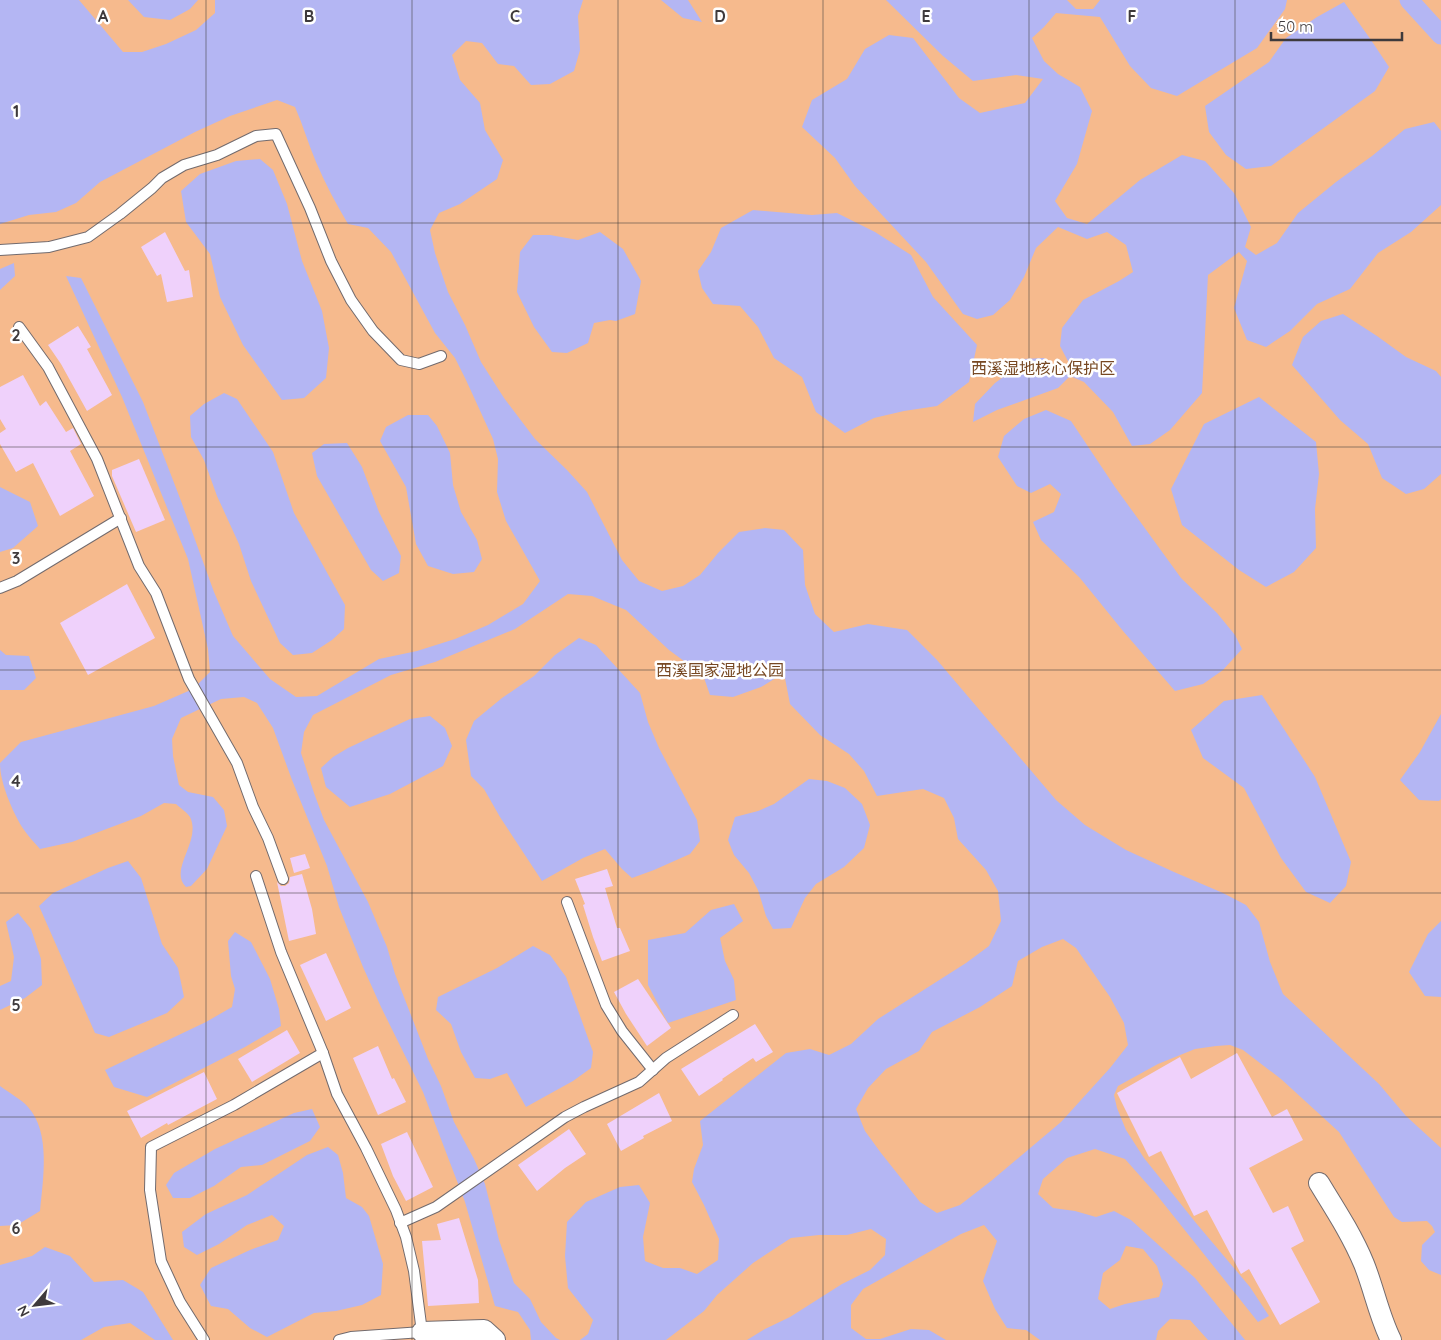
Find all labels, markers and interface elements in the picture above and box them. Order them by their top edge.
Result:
text: A [98,6,109,26]
text: B [304,6,314,26]
text: C [510,6,520,26]
text: D [714,6,726,26]
text: E [921,6,931,26]
text: F [1128,6,1137,26]
scale bar [1271,10,1402,42]
text: 50 m [1278,17,1313,36]
text: 1 [13,101,19,121]
text: 2 [11,325,21,345]
park label: 西溪湿地核心保护区 [971,358,1115,378]
text: 3 [12,548,20,568]
park label: 西溪国家湿地公园 [656,660,784,680]
text: 4 [11,771,21,791]
text: 5 [11,995,21,1015]
text: 6 [12,1218,21,1238]
north arrow [10,1280,60,1330]
text: N [13,1302,34,1320]

